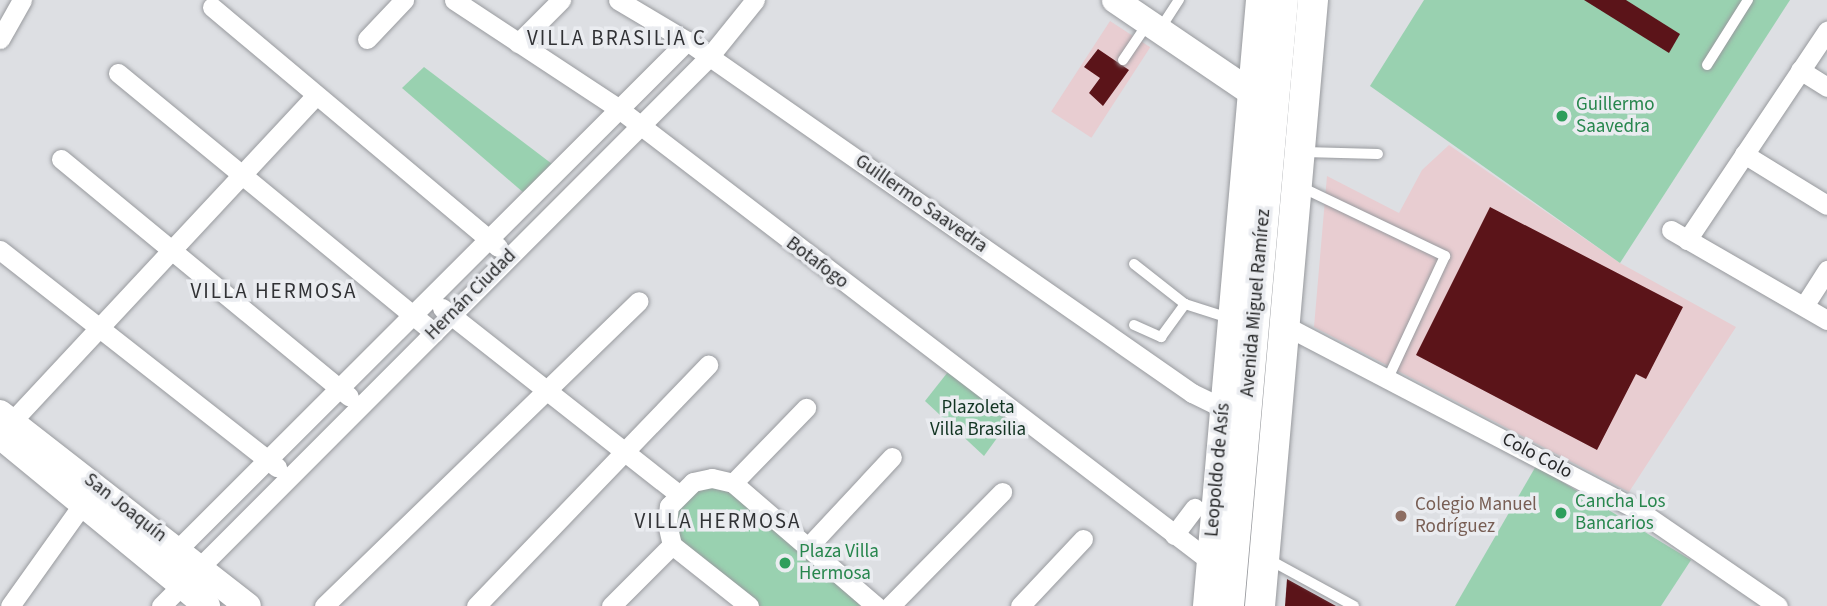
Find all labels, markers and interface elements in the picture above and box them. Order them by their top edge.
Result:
district label: VILLA BRASILIA C [529,25,705,51]
place label: Guillermo Saavedra [1576,94,1654,138]
marker: Guillermo Saavedra [1554,108,1570,124]
street label: Guillermo Saavedra [851,150,991,258]
street label: Avenida Miguel Ramírez [1236,208,1276,398]
street label: Botafogo [781,232,853,294]
street label: Hernán Ciudad [421,245,521,345]
district label: VILLA HERMOSA [192,278,356,304]
park label: Plazoleta Villa Brasilia [930,397,1026,441]
street label: Leopoldo de Asís [1201,402,1235,538]
street label: Colo Colo [1498,428,1576,484]
street label: San Joaquín [79,469,171,547]
place label: Cancha Los Bancarios [1575,491,1665,535]
place label: Colegio Manuel Rodríguez [1415,494,1537,538]
marker: Cancha Los Bancarios [1553,505,1569,521]
district label: VILLA HERMOSA [636,508,800,534]
marker: Colegio Manuel Rodríguez [1393,508,1409,524]
place label: Plaza Villa Hermosa [799,541,879,585]
marker: Plaza Villa Hermosa [777,555,793,571]

